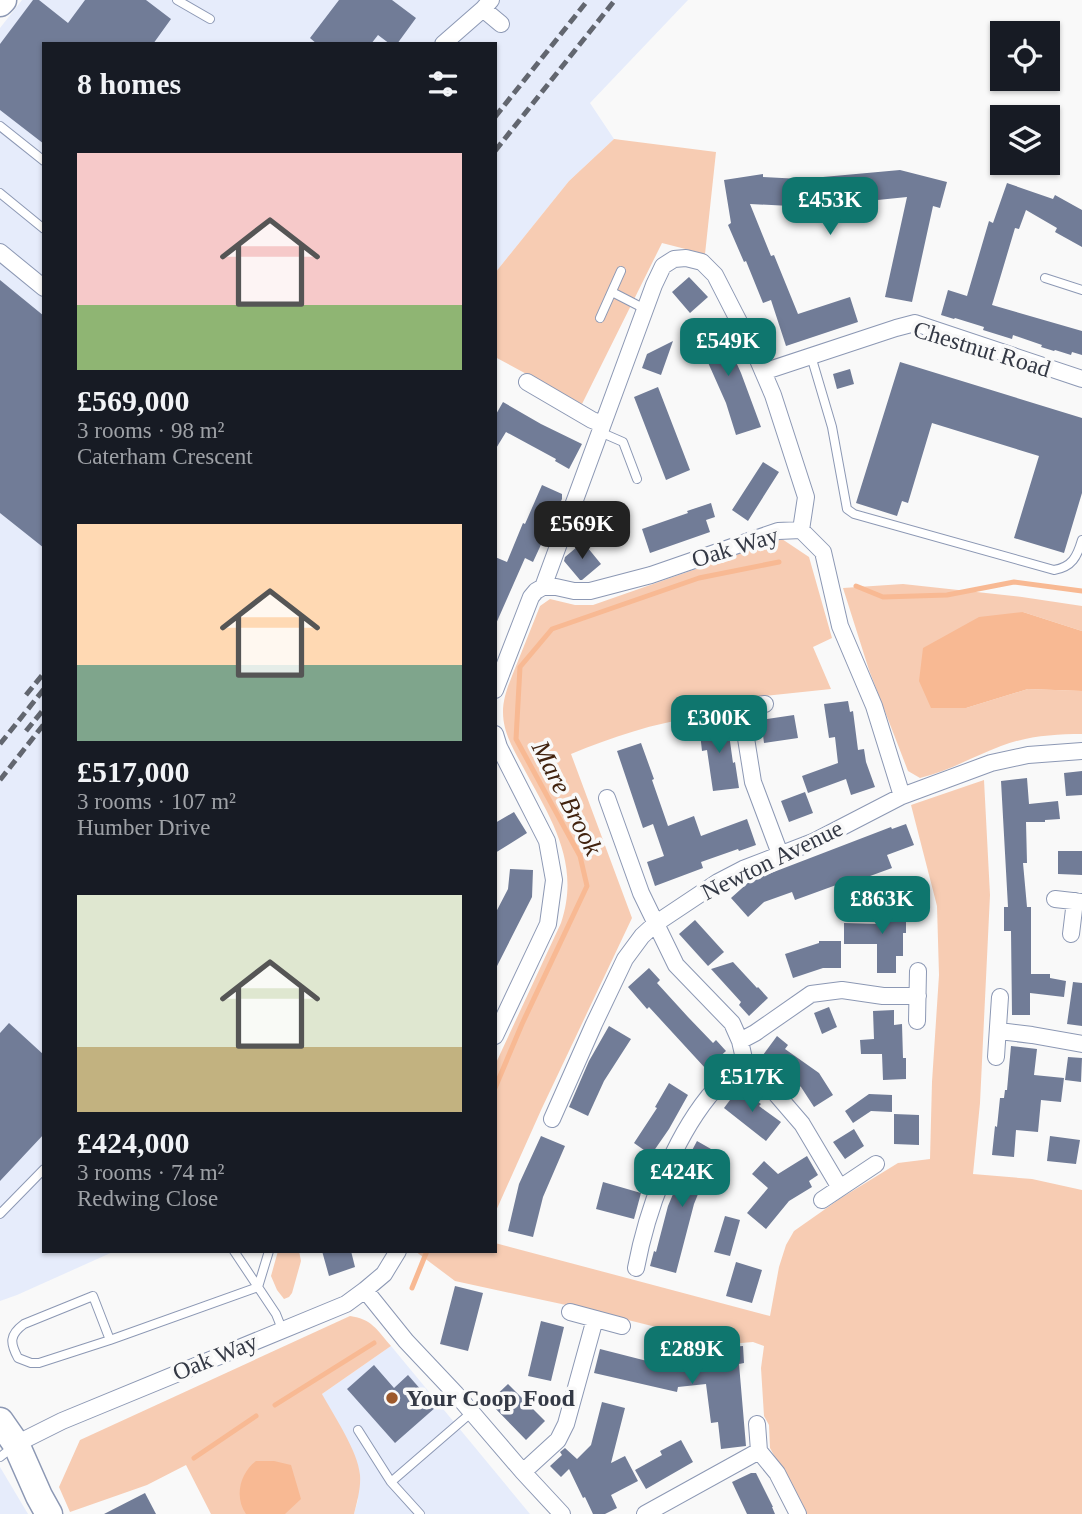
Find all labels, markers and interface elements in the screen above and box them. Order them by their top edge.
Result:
map controls [990,21,1060,175]
button: locate [990,21,1060,91]
icon: filters [424,65,462,103]
text: 8 homes [77,67,181,100]
button: layers [990,105,1060,175]
pin: £453K [781,177,879,237]
text: £453K [798,187,862,212]
icon: home [207,199,333,325]
street label: Chestnut Road [910,316,1054,382]
pin: £549K [679,318,777,378]
text: £549K [696,328,760,353]
text: £569,000 [77,384,190,417]
text: 3 rooms · 98 m² [77,418,224,443]
text: Caterham Crescent [77,444,253,469]
pin: £569K [533,502,631,561]
text: £569K [550,511,614,536]
street label: Oak Way [689,522,781,572]
icon: home [207,570,333,696]
pin: £300K [670,696,768,755]
text: £300K [687,705,751,730]
water label: Mare Brook [525,735,608,860]
text: £517,000 [77,755,190,788]
text: 3 rooms · 107 m² [77,789,236,814]
text: Humber Drive [77,815,211,840]
street label: Newton Avenue [697,815,847,905]
pin: £863K [833,876,931,936]
text: £863K [850,886,914,911]
icon: home [207,941,333,1067]
pin: £517K [703,1054,801,1114]
text: £517K [720,1064,784,1089]
text: £424,000 [77,1126,190,1159]
pin: £424K [633,1150,731,1209]
text: £424K [650,1159,714,1184]
text: 3 rooms · 74 m² [77,1160,224,1185]
text: Redwing Close [77,1186,218,1211]
pin: £289K [643,1326,741,1386]
street label: Oak Way [169,1328,261,1386]
text: £289K [660,1336,724,1361]
place label: Your Coop Food [406,1385,576,1411]
marker: Your Coop Food [384,1390,400,1406]

